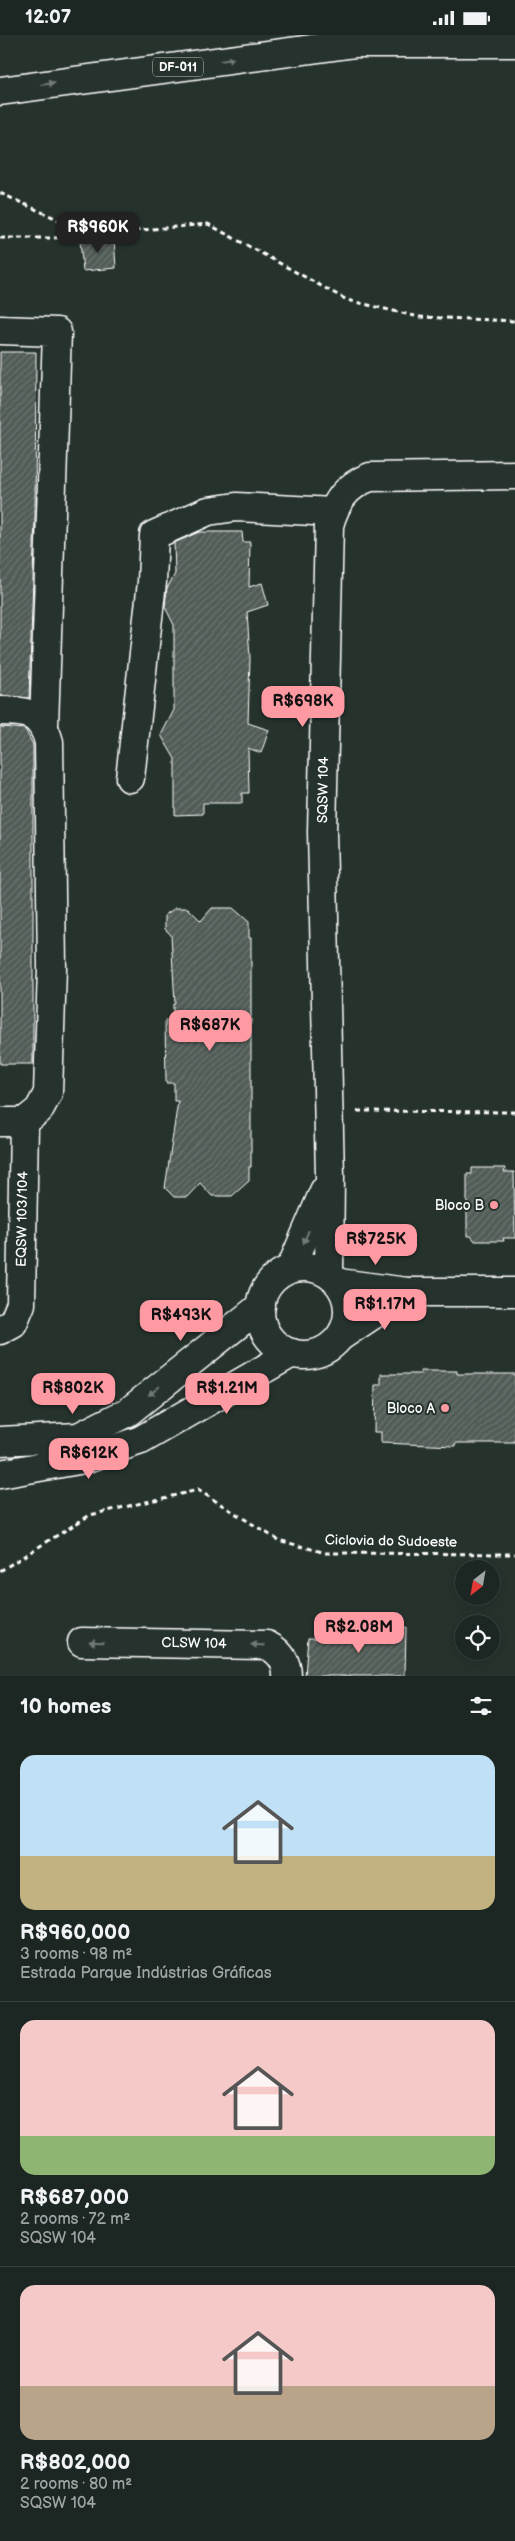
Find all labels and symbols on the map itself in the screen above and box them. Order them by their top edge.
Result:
one-way arrow [219,56,235,64]
road number: DF-011 [153,57,203,77]
one-way arrow [41,80,57,88]
pin: R$960K [57,211,139,254]
pin: R$698K [262,685,344,728]
street label: SQSW 104 [314,756,332,823]
pin: R$687K [169,1009,251,1052]
street label: EQSW 103/104 [13,1171,31,1267]
place label: Bloco B [435,1197,484,1214]
marker: Bloco B [488,1199,500,1211]
pin: R$725K [335,1223,417,1266]
one-way arrow [301,1230,309,1244]
pin: R$1.17M [339,1289,431,1331]
pin: R$493K [140,1299,222,1342]
pin: R$802K [32,1373,114,1415]
pin: R$1.21M [181,1373,273,1415]
one-way arrow [148,1385,161,1396]
place label: Bloco A [387,1400,435,1417]
marker: Bloco A [439,1402,451,1414]
pin: R$612K [48,1437,130,1480]
street label: Ciclovia do Sudoeste [325,1531,457,1551]
north arrow [455,1560,500,1605]
pin: R$2.08M [313,1611,405,1654]
street label: CLSW 104 [161,1634,227,1652]
one-way arrow [87,1638,103,1646]
one-way arrow [250,1640,266,1648]

